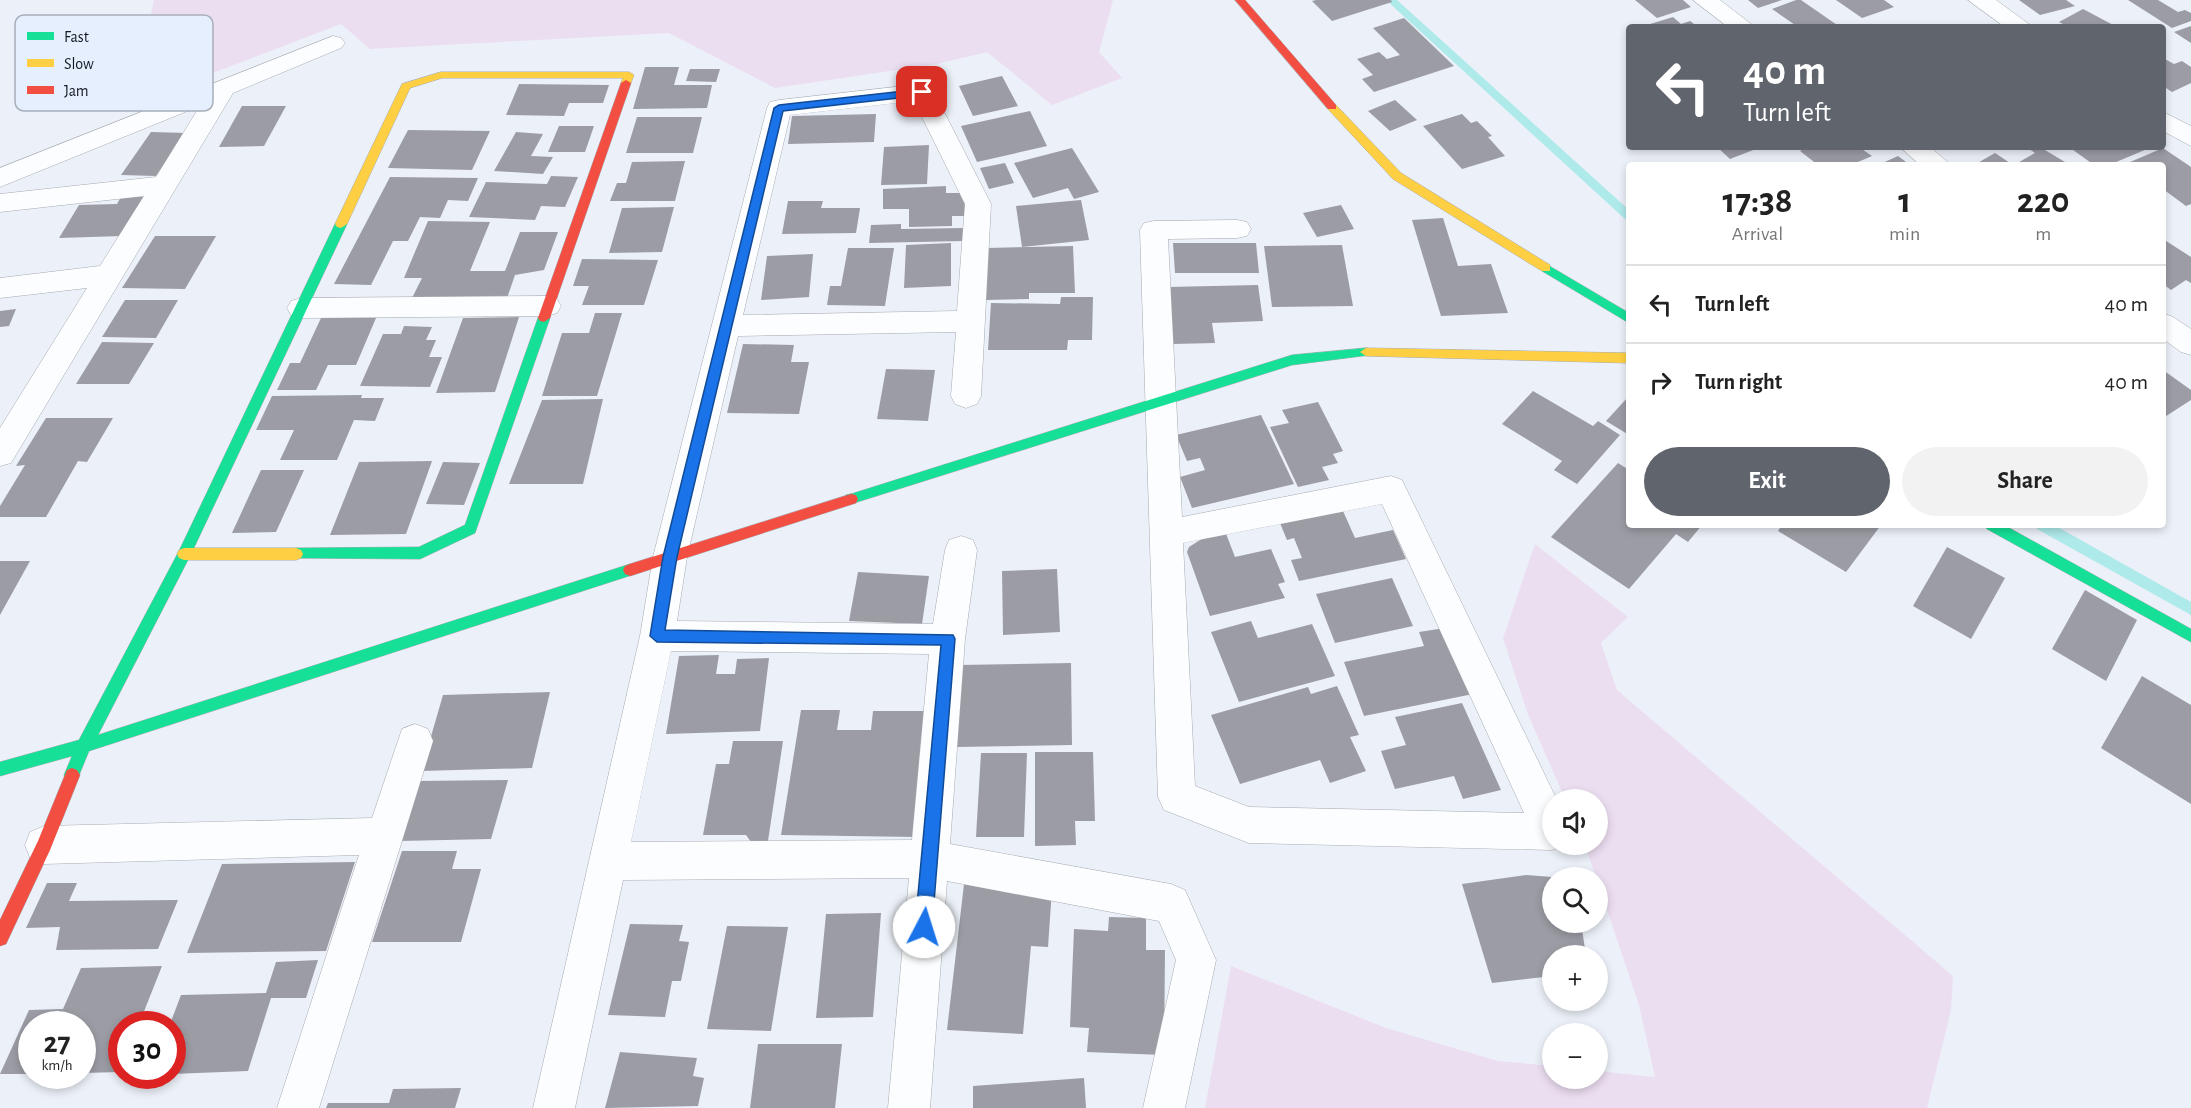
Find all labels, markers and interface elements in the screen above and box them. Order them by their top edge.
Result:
legend [15,15,213,111]
text: Fast [64,29,89,45]
icon: left [1644,48,1722,126]
text: 40 m [1743,50,1826,92]
text: Slow [64,56,94,72]
pin [896,66,947,117]
icon: arrive [905,75,938,108]
text: Jam [64,83,89,99]
text: Turn left [1743,99,1831,126]
text: 17:38 [1723,183,1793,219]
text: 1 [1898,183,1911,219]
text: 220 [2017,183,2069,219]
text: Arrival [1732,224,1783,244]
text: min [1889,224,1920,244]
text: m [2035,224,2051,244]
icon: left [1644,288,1677,321]
text: Turn left [1695,293,1769,315]
text: 40 m [2105,293,2148,315]
icon: right [1644,366,1677,399]
text: Turn right [1695,371,1782,393]
text: 40 m [2105,371,2148,393]
button: Exit [1644,447,1890,516]
button: Share [1902,447,2148,516]
map controls [1542,789,1608,1089]
button: sound [1542,789,1608,855]
button: search [1542,867,1608,933]
position arrow [892,895,956,959]
button: + [1542,945,1608,1011]
speed limit sign: 30 [108,1011,186,1089]
button: − [1542,1023,1608,1089]
text: 27 [43,1028,71,1058]
text: km/h [42,1058,72,1073]

